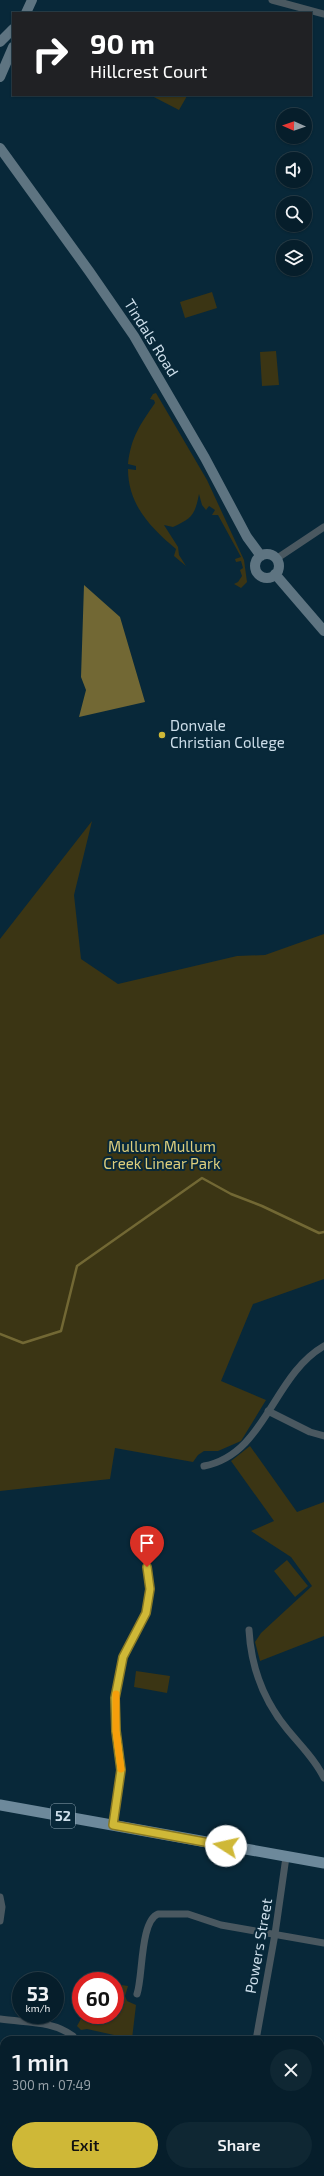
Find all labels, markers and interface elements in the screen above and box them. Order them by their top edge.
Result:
text: 90 m [90,26,155,60]
icon: right [24,28,76,80]
text: Hillcrest Court [90,60,207,82]
north arrow [276,108,312,144]
map controls [276,108,312,276]
button: sound [276,152,312,188]
button: search [276,196,312,232]
button: layers [276,240,312,276]
street label: Tindals Road [121,295,183,380]
place label: Donvale Christian College [170,716,285,751]
marker: Donvale Christian College [157,730,167,740]
park label: Mullum Mullum Creek Linear Park [103,1137,221,1172]
pin [130,1526,164,1567]
icon: arrive [136,1532,158,1554]
road number: 52 [51,1804,75,1828]
position arrow [205,1825,247,1867]
street label: Powers Street [241,1897,275,1995]
speed limit sign: 60 [72,1972,124,2024]
text: 53 [27,1981,49,2005]
text: km/h [26,2002,50,2014]
text: 1 min [12,2047,69,2076]
button: close [270,2049,312,2091]
text: 300 m · 07:49 [12,2077,91,2093]
button: Exit [12,2122,158,2168]
button: Share [166,2122,312,2168]

